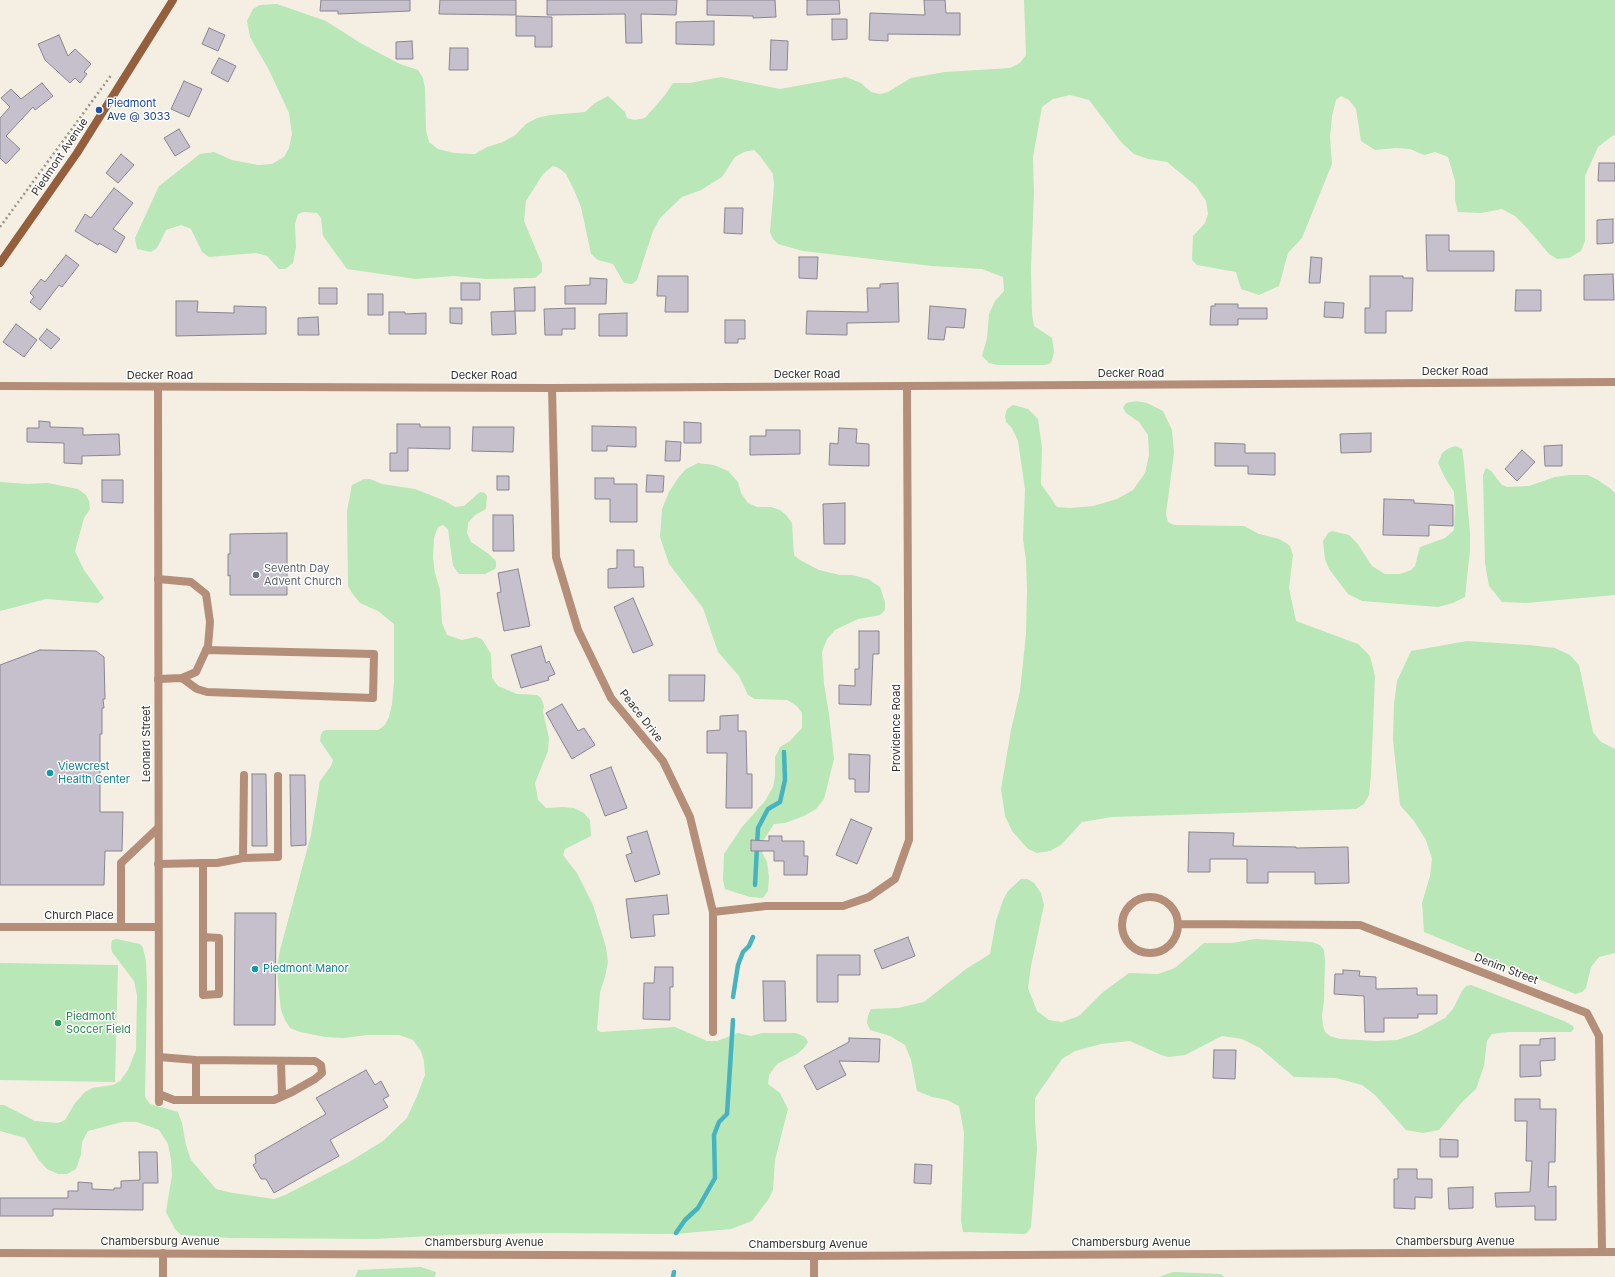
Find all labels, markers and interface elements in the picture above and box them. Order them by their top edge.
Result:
place label: Piedmont Ave @ 3033 [107,97,170,123]
marker: Piedmont Ave @ 3033 [94,105,104,115]
street label: Piedmont Avenue [29,116,91,198]
street label: Decker Road [1422,365,1488,379]
street label: Decker Road [1098,367,1164,381]
street label: Decker Road [774,368,840,382]
street label: Decker Road [127,369,193,383]
street label: Decker Road [451,369,517,383]
place label: Seventh Day Advent Church [264,562,342,588]
marker: Seventh Day Advent Church [251,570,261,580]
street label: Providence Road [890,684,904,772]
street label: Peace Drive [616,687,666,745]
street label: Leonard Street [140,706,154,782]
place label: Viewcrest Health Center [58,760,130,786]
marker: Viewcrest Health Center [45,768,55,778]
street label: Church Place [44,909,114,923]
street label: Denim Street [1472,951,1540,987]
place label: Piedmont Manor [263,962,349,976]
marker: Piedmont Manor [250,964,260,974]
place label: Piedmont Soccer Field [66,1010,131,1036]
marker: Piedmont Soccer Field [53,1018,63,1028]
street label: Chambersburg Avenue [100,1235,220,1249]
street label: Chambersburg Avenue [1395,1235,1515,1249]
street label: Chambersburg Avenue [424,1236,544,1250]
street label: Chambersburg Avenue [1071,1236,1191,1250]
street label: Chambersburg Avenue [748,1238,868,1252]

